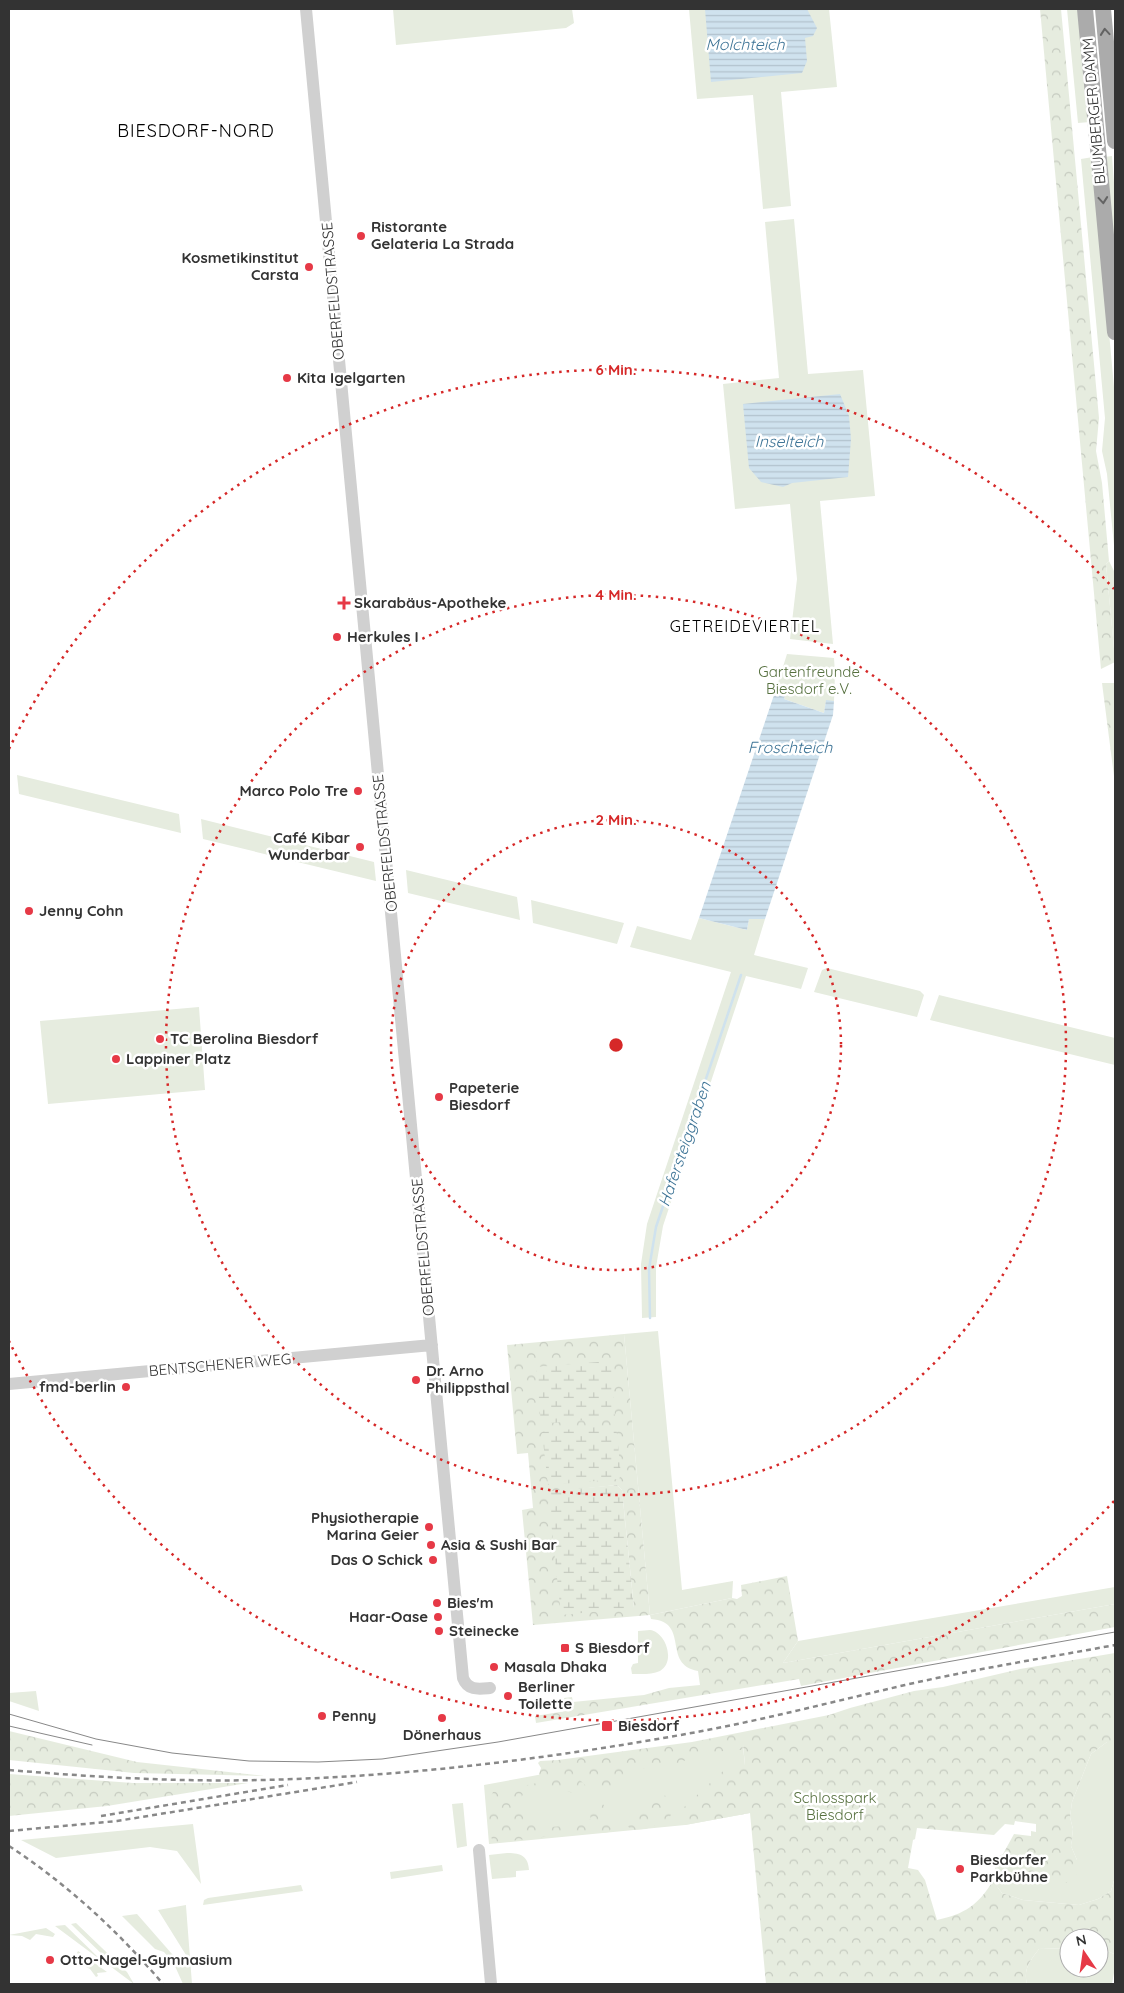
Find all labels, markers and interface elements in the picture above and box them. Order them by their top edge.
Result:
one-way arrow [1100,28,1111,36]
water label: Molchteich [706,34,785,54]
street label: BLUMBERGER DAMM [1078,37,1109,185]
district label: BIESDORF-NORD [117,119,275,142]
one-way arrow [1097,197,1108,205]
place label: Ristorante Gelateria La Strada [371,217,514,253]
street label: OBERFELDSTRASSE [317,221,348,361]
marker: Ristorante Gelateria La Strada [355,230,367,242]
place label: Kosmetikinstitut Carsta [182,248,299,284]
marker: Kosmetikinstitut Carsta [303,261,315,273]
text: 6 Min. [596,360,637,379]
place label: Kita Igelgarten [297,368,406,387]
marker: Kita Igelgarten [281,372,293,384]
water label: Inselteich [755,431,824,451]
text: 4 Min. [595,585,637,604]
place label: Skarabäus-Apotheke [354,593,507,612]
marker: Skarabäus-Apotheke [338,597,350,609]
district label: GETREIDEVIERTEL [670,616,820,636]
place label: Herkules I [347,627,419,646]
marker: Herkules I [331,631,343,643]
park label: Gartenfreunde Biesdorf e.V. [758,662,860,698]
water label: Froschteich [748,737,833,757]
street label: OBERFELDSTRASSE [368,773,401,913]
place label: Marco Polo Tre [240,781,348,800]
marker: Marco Polo Tre [352,785,364,797]
text: 2 Min. [595,810,637,829]
place label: Café Kibar Wunderbar [268,828,350,864]
marker: Café Kibar Wunderbar [354,841,366,853]
place label: Jenny Cohn [39,901,123,920]
marker: Jenny Cohn [23,905,35,917]
place label: TC Berolina Biesdorf [170,1029,319,1048]
marker: TC Berolina Biesdorf [154,1033,166,1045]
centre of rings [607,1036,625,1054]
place label: Lappiner Platz [126,1049,231,1068]
marker: Lappiner Platz [110,1053,122,1065]
place label: Papeterie Biesdorf [449,1078,520,1114]
water label: Hafersteiggraben [653,1078,715,1209]
marker: Papeterie Biesdorf [433,1091,445,1103]
street label: OBERFELDSTRASSE [407,1177,438,1317]
street label: BENTSCHENER WEG [148,1349,292,1380]
place label: Dr. Arno Philippsthal [426,1361,509,1397]
marker: Dr. Arno Philippsthal [410,1374,422,1386]
place label: fmd-berlin [39,1377,116,1396]
marker: fmd-berlin [120,1381,132,1393]
place label: Physiotherapie Marina Geier [311,1508,419,1544]
marker: Physiotherapie Marina Geier [423,1521,435,1533]
place label: Asia & Sushi Bar [441,1535,558,1554]
marker: Asia & Sushi Bar [425,1539,437,1551]
place label: Das O Schick [330,1550,423,1569]
marker: Das O Schick [427,1554,439,1566]
place label: Bies'm [447,1593,493,1612]
marker: Bies'm [431,1597,443,1609]
place label: Haar-Oase [349,1607,428,1626]
marker: Haar-Oase [432,1611,444,1623]
place label: Steinecke [449,1621,519,1640]
marker: Steinecke [433,1625,445,1637]
place label: S Biesdorf [575,1638,650,1657]
marker: S Biesdorf [559,1642,571,1654]
place label: Masala Dhaka [504,1657,607,1676]
marker: Masala Dhaka [488,1661,500,1673]
place label: Berliner Toilette [518,1677,576,1713]
marker: Berliner Toilette [502,1690,514,1702]
place label: Penny [332,1706,376,1725]
marker: Penny [316,1710,328,1722]
marker: Dönerhaus [436,1712,448,1724]
place label: Biesdorf [618,1716,680,1735]
marker: Biesdorf [600,1719,614,1733]
place label: Dönerhaus [403,1725,481,1744]
park label: Schlosspark Biesdorf [793,1788,877,1824]
place label: Biesdorfer Parkbühne [970,1850,1048,1886]
marker: Biesdorfer Parkbühne [954,1863,966,1875]
north arrow [1059,1928,1109,1978]
text: N [1074,1930,1088,1950]
place label: Otto-Nagel-Gymnasium [60,1950,232,1969]
marker: Otto-Nagel-Gymnasium [44,1954,56,1966]

